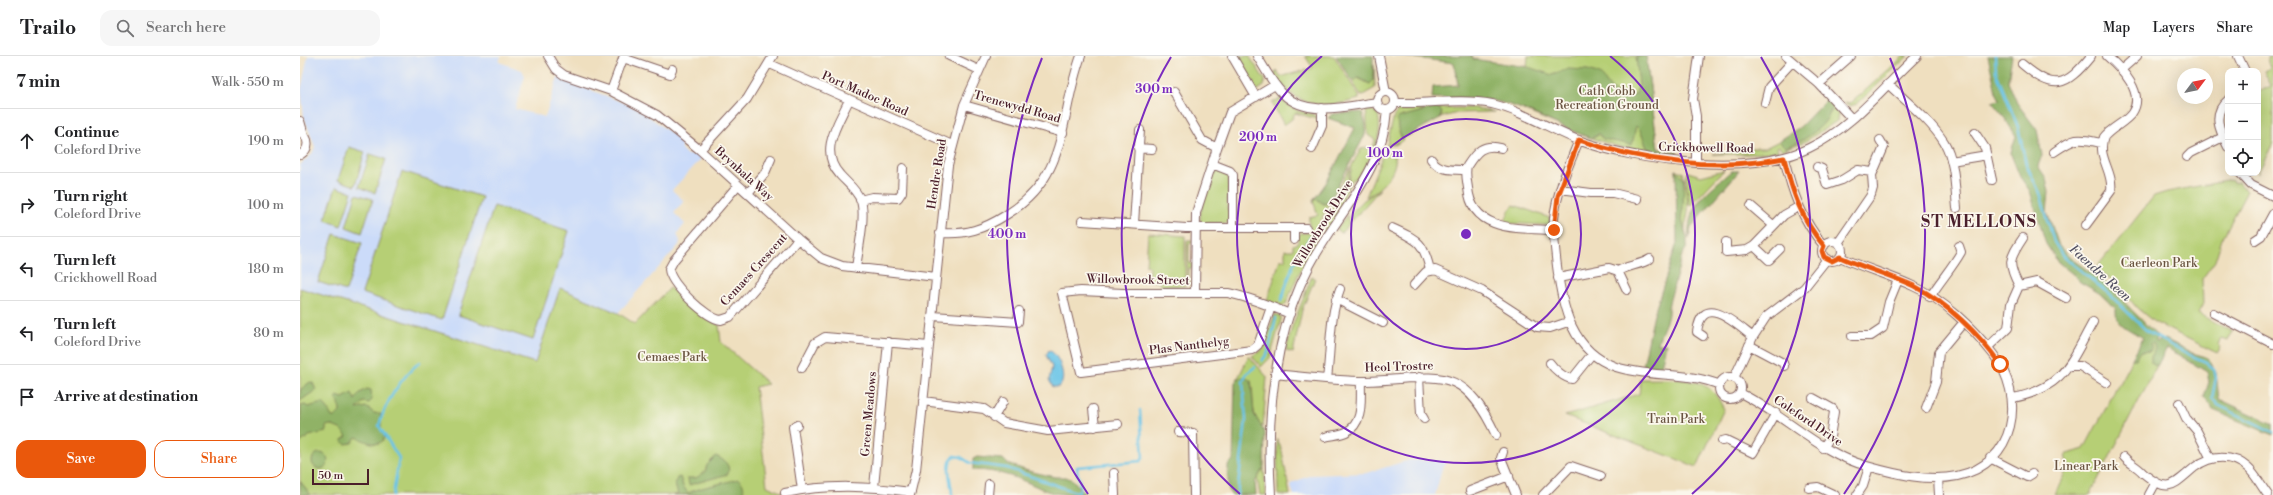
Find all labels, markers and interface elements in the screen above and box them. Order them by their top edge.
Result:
search box [100,10,380,46]
text: Trailo [20,16,76,40]
icon: search [114,17,136,39]
text: Search here [146,18,226,37]
text: Map [2103,19,2130,37]
text: Layers [2152,19,2195,37]
text: Share [2217,19,2253,37]
street label: Port Madoc Road [819,68,911,120]
north arrow [2177,68,2213,104]
map controls [2225,68,2261,176]
button: + [2225,68,2261,104]
text: 7 min [16,71,60,93]
text: Walk · 550 m [211,74,284,90]
text: 300 m [1135,82,1173,97]
park label: Cath Cobb Recreation Ground [1555,84,1659,113]
street label: Trenewydd Road [972,87,1063,127]
button: − [2225,104,2261,140]
text: Continue [54,123,119,142]
icon: ahead [16,130,38,152]
text: 200 m [1239,130,1277,145]
text: 190 m [248,133,284,149]
street label: Hendre Road [924,138,950,210]
street label: Crickhowell Road [1658,140,1754,156]
button: locate [2225,140,2261,176]
text: Coleford Drive [54,142,141,158]
street label: Brynbala Way [711,143,777,204]
text: 100 m [1367,146,1403,161]
street label: Willowbrook Drive [1289,177,1356,272]
text: Turn right [54,187,128,206]
icon: right [16,194,38,216]
text: 100 m [248,197,284,213]
text: Coleford Drive [54,206,141,222]
district label: ST MELLONS [1921,212,2037,232]
route end [1545,221,1563,239]
text: 400 m [988,227,1026,242]
centre of rings [1459,227,1473,241]
street label: Cemaes Crescent [717,230,791,310]
water label: Faendre Reen [2066,241,2135,305]
text: Turn left [54,251,116,270]
park label: Caerleon Park [2121,256,2198,271]
icon: left [16,258,38,280]
text: 180 m [248,261,284,277]
text: Crickhowell Road [54,270,157,286]
street label: Willowbrook Street [1085,272,1190,288]
text: Turn left [54,315,116,334]
icon: left [16,322,38,344]
text: 80 m [253,325,284,341]
text: Coleford Drive [54,334,141,350]
street label: Plas Nanthelyg [1148,334,1231,358]
park label: Cemaes Park [637,350,708,365]
route start [1991,355,2009,373]
street label: Heol Trostre [1364,358,1434,376]
street label: Green Meadows [858,371,880,457]
icon: arrive [16,386,38,408]
text: Arrive at destination [54,387,198,406]
street label: Coleford Drive [1770,392,1846,450]
park label: Train Park [1647,412,1706,427]
button: Save [16,440,146,478]
button: Share [154,440,284,478]
park label: Linear Park [2054,459,2119,474]
scale bar [312,467,369,486]
text: 50 m [318,469,343,483]

